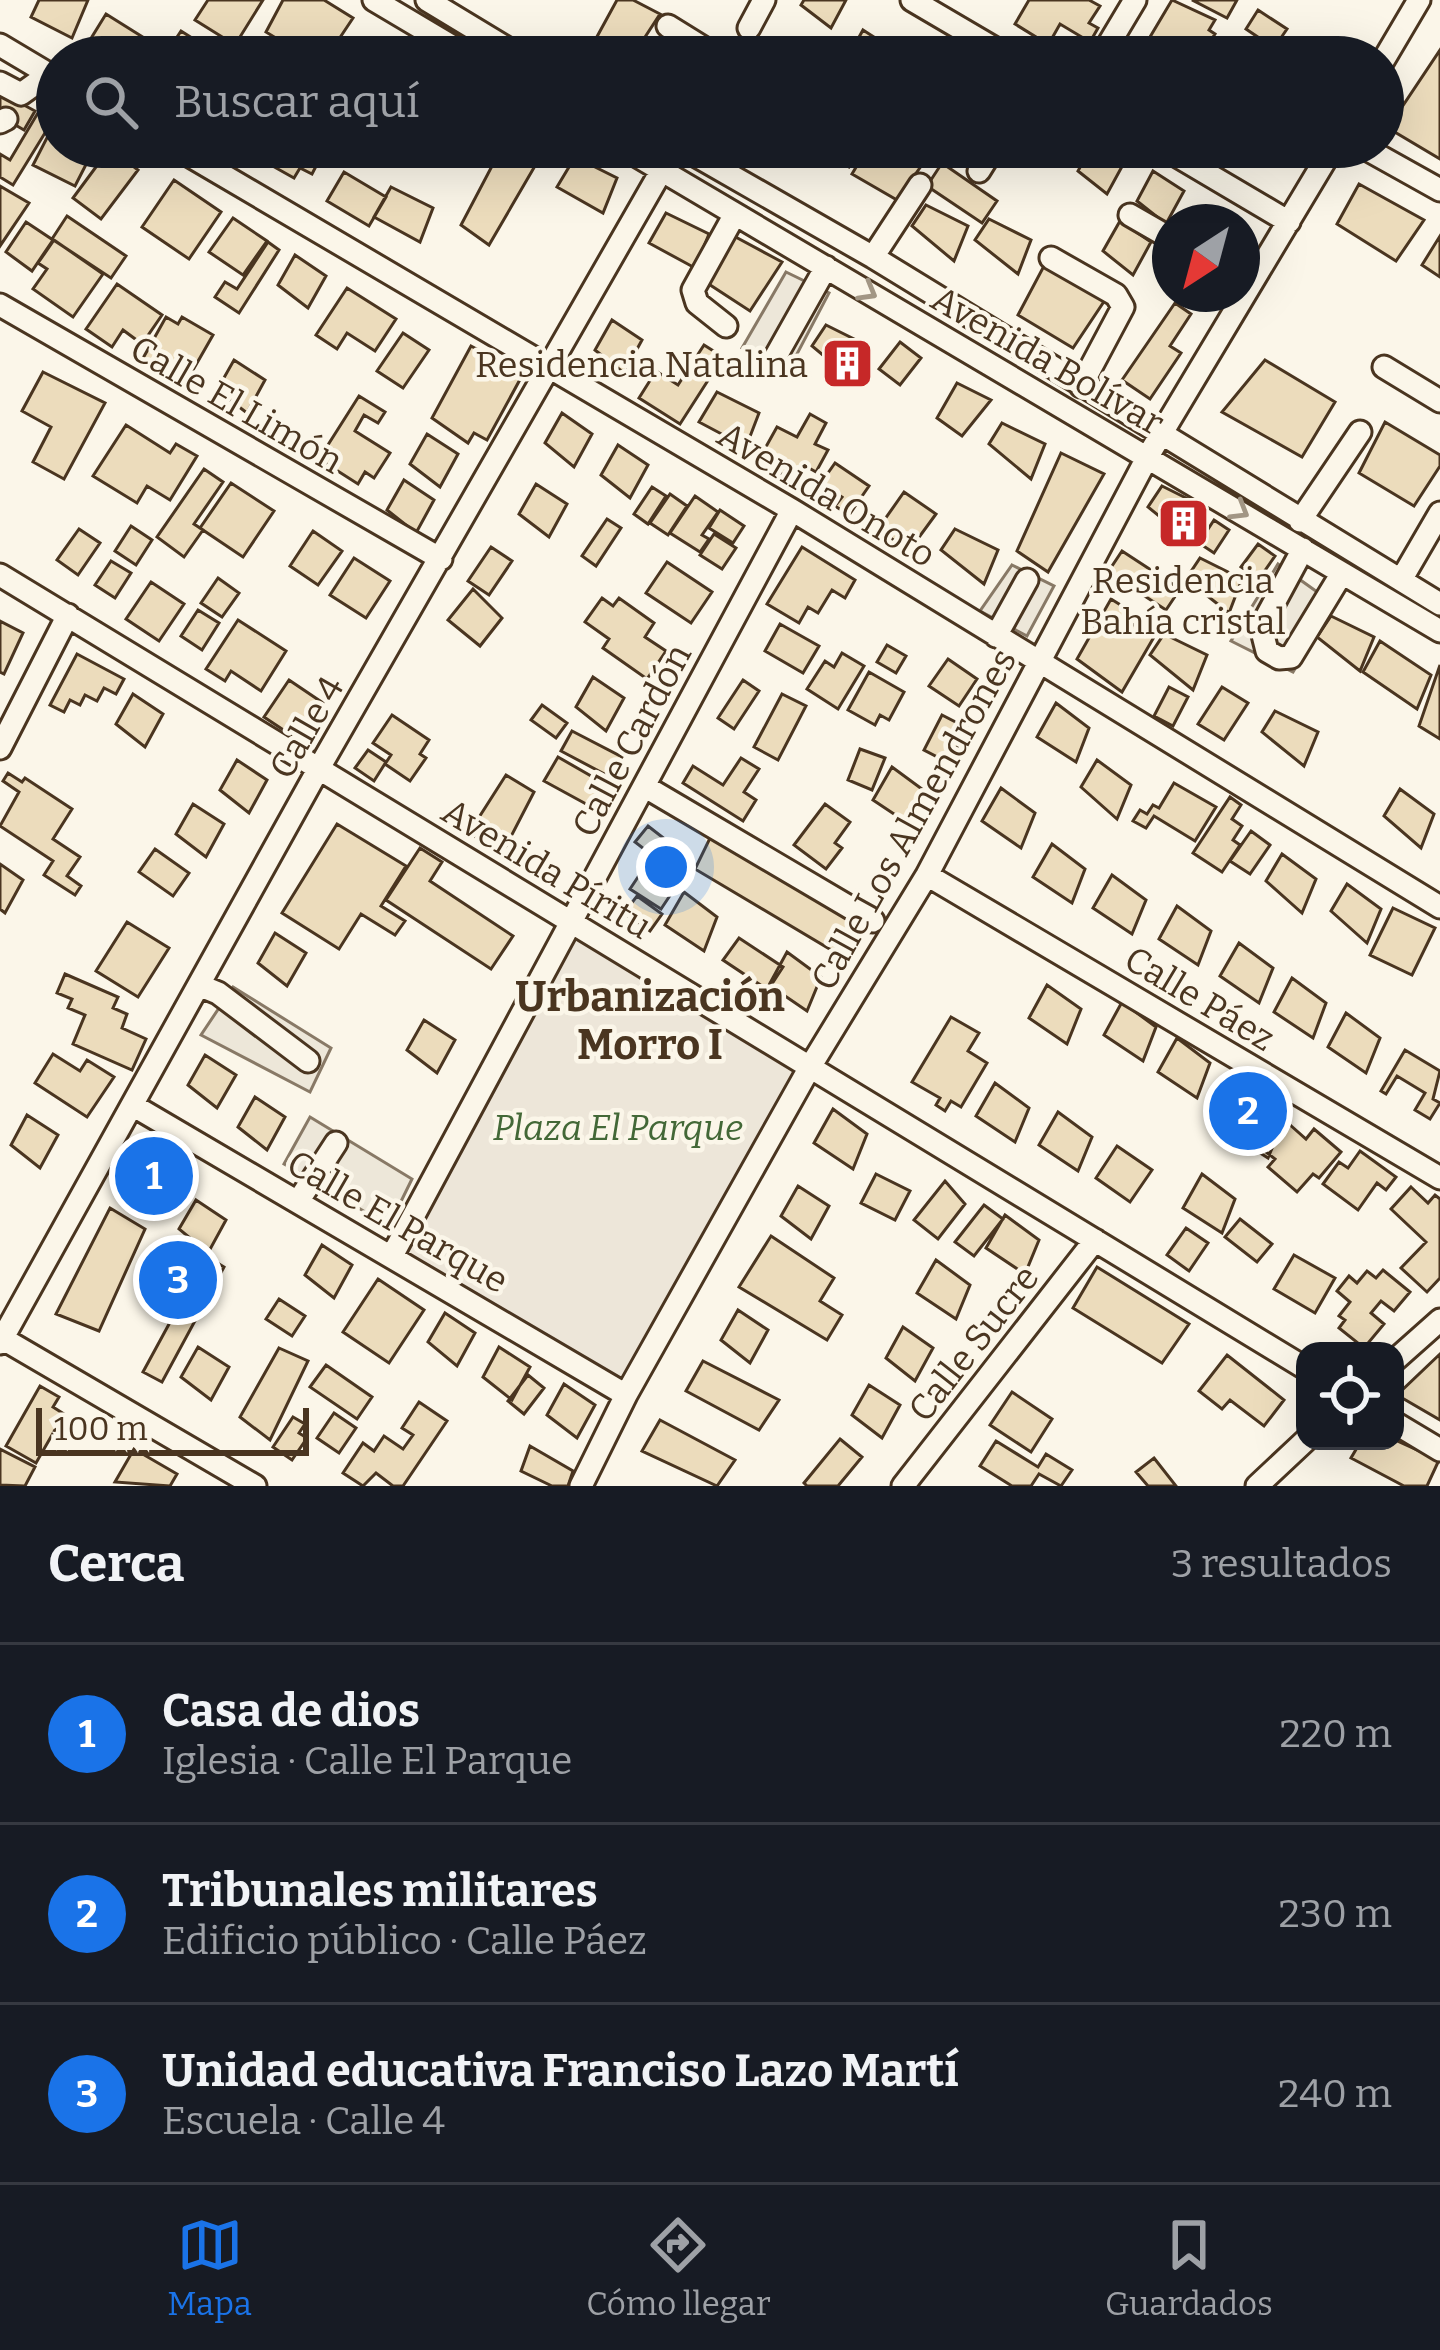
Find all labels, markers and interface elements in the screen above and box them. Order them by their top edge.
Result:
search box [36,36,1404,168]
icon: search [78,69,144,135]
text: Buscar aquí [174,75,419,129]
north arrow [1152,204,1260,312]
one-way arrow [855,277,877,300]
street label: Avenida Bolívar [924,277,1172,445]
street label: Calle El Limón [123,326,351,483]
building icon: Residencia Natalina [819,336,875,392]
place label: Residencia Natalina [475,343,808,387]
street label: Avenida Onoto [710,413,943,577]
building icon: Residencia Bahía cristal [1155,496,1211,552]
one-way arrow [1227,497,1249,519]
place label: Residencia Bahía cristal [1080,559,1286,644]
street label: Calle Cardón [563,636,701,844]
street label: Calle Los Almendrones [802,641,1026,998]
street label: Calle 4 [260,669,354,786]
street label: Avenida Píritu [434,789,659,949]
your location [636,837,696,897]
street label: Calle Páez [1117,937,1282,1061]
district label: Urbanización Morro I [515,972,785,1070]
pin: 2 [1209,1066,1287,1156]
park label: Plaza El Parque [493,1106,743,1150]
pin: 1 [115,1131,193,1221]
street label: Calle El Parque [279,1141,516,1303]
pin: 3 [139,1235,217,1325]
street label: Calle Sucre [899,1257,1048,1430]
map controls [1296,1342,1404,1450]
button: locate [1296,1342,1404,1450]
scale bar [36,1402,309,1455]
text: 100 m [54,1409,148,1449]
text: Cerca [48,1533,184,1595]
text: 3 resultados [1171,1541,1392,1587]
text: Casa de dios [162,1684,420,1738]
text: 1 [79,1711,95,1757]
text: 220 m [1280,1711,1392,1757]
text: Iglesia · Calle El Parque [162,1738,572,1784]
text: Tribunales militares [162,1864,598,1918]
text: 2 [76,1891,98,1937]
text: 230 m [1279,1891,1392,1937]
text: Edificio público · Calle Páez [162,1918,647,1964]
text: Unidad educativa Franciso Lazo Martí [162,2044,958,2098]
text: 3 [76,2071,98,2117]
text: 240 m [1278,2071,1392,2117]
text: Escuela · Calle 4 [162,2098,445,2144]
tab: Mapa [167,2212,252,2324]
tab: Cómo llegar [586,2212,771,2324]
tab: Guardados [1105,2212,1273,2324]

